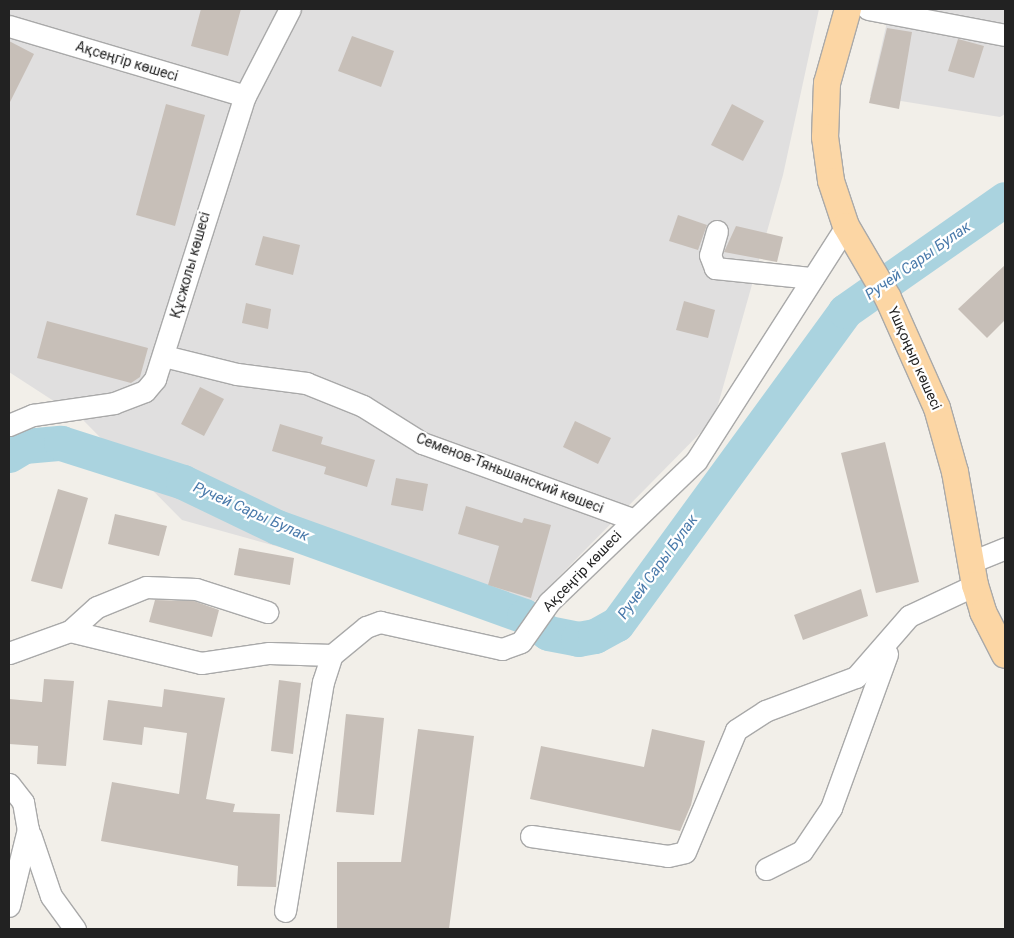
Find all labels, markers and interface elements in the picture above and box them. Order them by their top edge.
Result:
street label: Ақсеңгір көшесі [74,37,180,85]
street label: Құсжолы көшесі [167,210,213,320]
water label: Ручей Сары Булак [862,218,974,304]
street label: Үшқоңыр көшесі [885,304,945,412]
street label: Семенов-Тяньшанский көшесі [414,429,606,517]
water label: Ручей Сары Булак [190,478,312,546]
water label: Ручей Сары Булак [614,511,702,623]
street label: Ақсеңгір көшесі [539,527,625,615]

